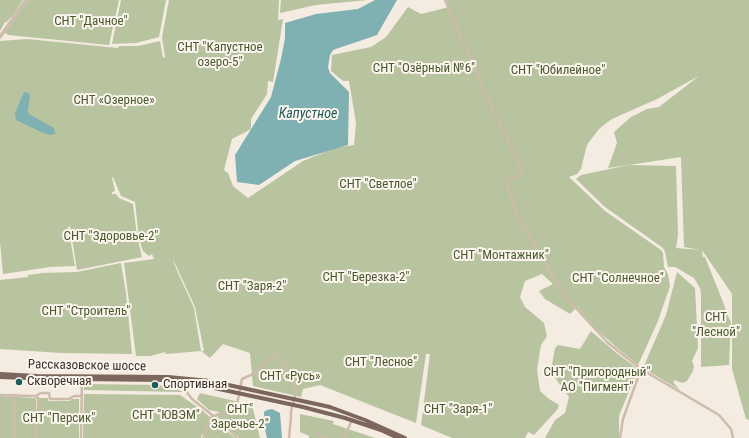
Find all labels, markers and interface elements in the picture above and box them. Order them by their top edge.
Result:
park label: СНТ "Дачное" [54,14,128,30]
park label: СНТ "Капустное озеро-5" [177,40,263,71]
park label: СНТ "Озёрный №6" [373,61,475,77]
park label: СНТ "Юбилейное" [511,63,605,79]
park label: СНТ «Озерное» [73,93,155,109]
water label: Капустное [279,106,337,122]
park label: СНТ "Светлое" [339,177,417,193]
park label: СНТ "Здоровье-2" [64,229,158,245]
park label: СНТ "Монтажник" [453,248,549,264]
park label: СНТ "Березка-2" [323,270,409,286]
park label: СНТ "Солнечное" [572,271,664,287]
park label: СНТ "Заря-2" [218,279,286,295]
park label: СНТ "Строитель" [42,304,130,320]
park label: СНТ "Лесной" [692,310,740,341]
park label: СНТ "Лесное" [345,355,417,371]
street label: Рассказовское шоссе [28,357,146,375]
park label: СНТ "Пригородный" АО "Пигмент" [543,365,651,396]
park label: СНТ «Русь» [260,369,320,385]
place label: Скворечная [27,374,92,390]
marker: Скворечная [14,377,24,387]
place label: Спортивная [163,377,227,393]
marker: Спортивная [150,380,160,390]
park label: СНТ" Заречье-2" [211,402,269,433]
park label: СНТ "Заря-1" [424,402,492,418]
park label: СНТ "ЮВЭМ" [132,408,200,424]
park label: СНТ "Персик" [23,411,95,427]

